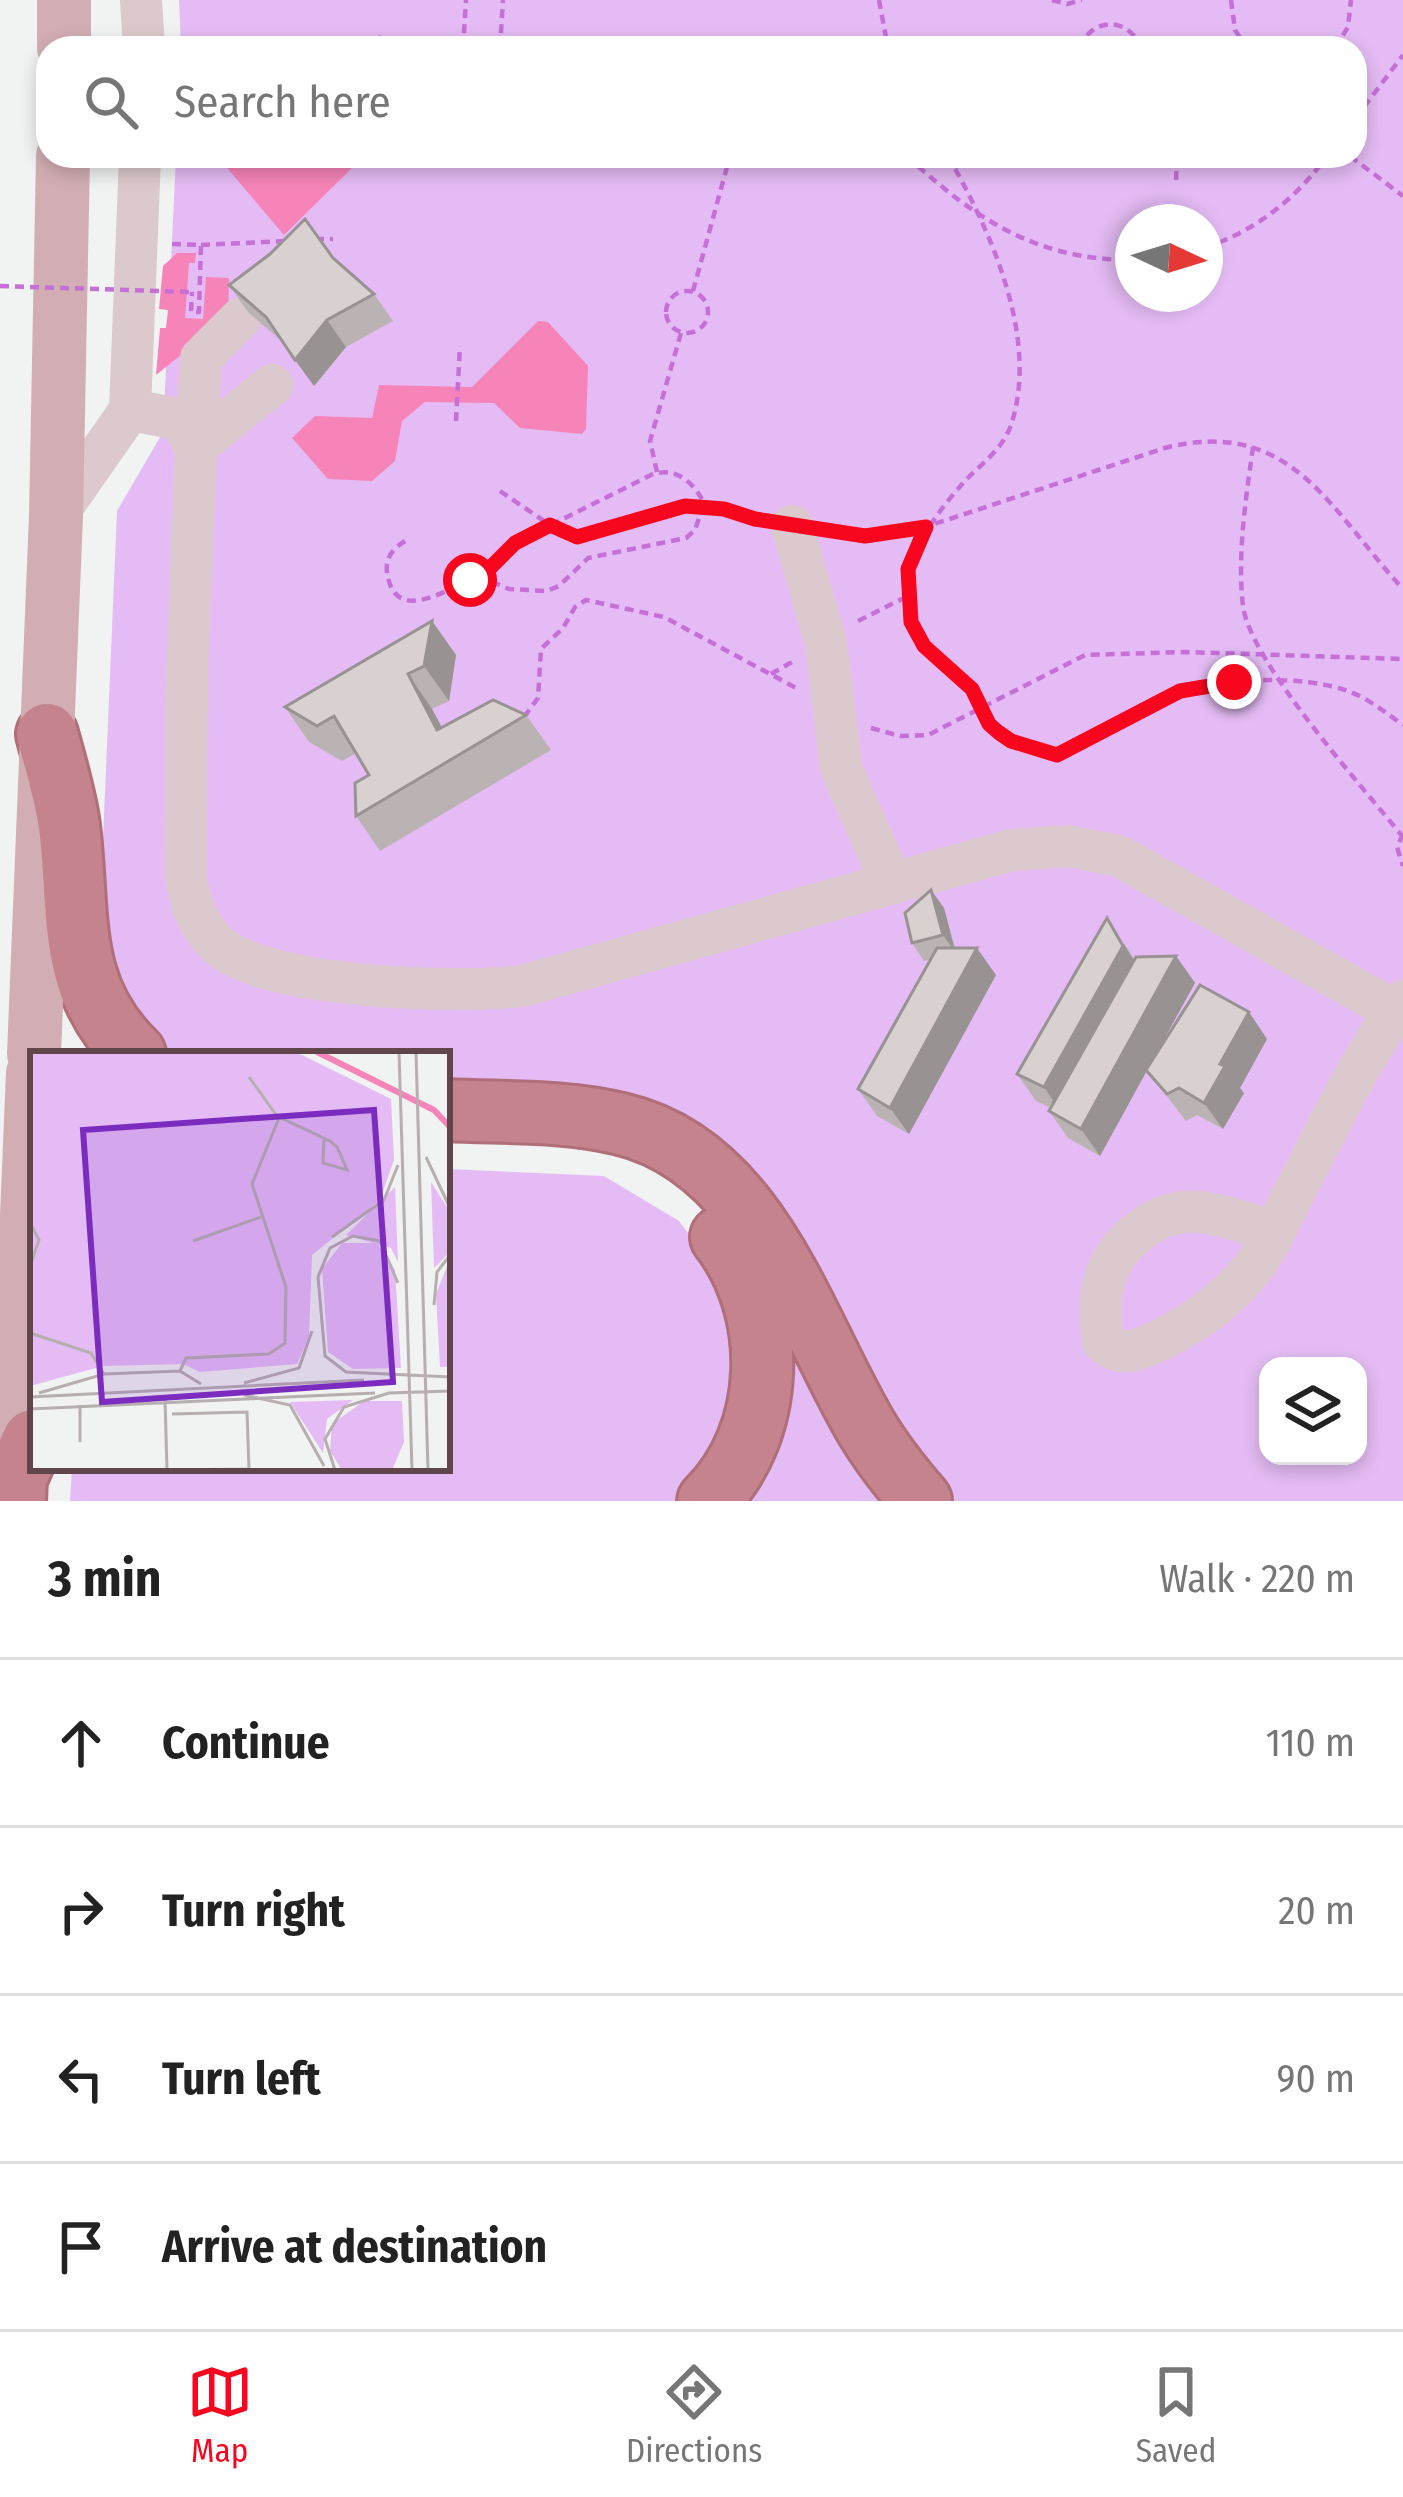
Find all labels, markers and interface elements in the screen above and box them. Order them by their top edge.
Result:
search box [36,36,1367,168]
icon: search [78,69,144,135]
text: Search here [174,75,391,129]
north arrow [1115,204,1223,312]
route start [443,553,497,607]
route end [1207,655,1261,709]
inset map [30,1051,450,1471]
map controls [1259,1357,1367,1465]
button: layers [1259,1357,1367,1465]
text: 3 min [48,1548,162,1610]
text: Walk · 220 m [1159,1556,1355,1602]
icon: ahead [48,1710,114,1776]
text: Continue [162,1716,330,1770]
text: 110 m [1266,1720,1355,1766]
icon: right [48,1878,114,1944]
text: Turn right [162,1884,345,1938]
text: 20 m [1278,1888,1355,1934]
icon: left [48,2046,114,2112]
text: Turn left [162,2052,321,2106]
text: 90 m [1277,2056,1355,2102]
icon: arrive [48,2214,114,2280]
text: Arrive at destination [162,2220,547,2274]
tab: Map [187,2359,253,2471]
tab: Directions [626,2359,762,2471]
tab: Saved [1136,2359,1216,2471]

